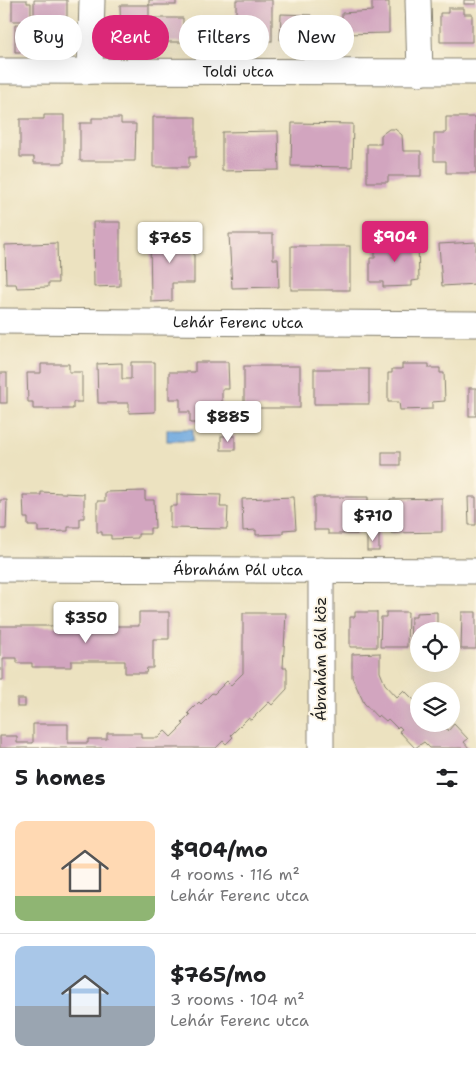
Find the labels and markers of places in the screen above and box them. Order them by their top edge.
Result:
pin: $904 [365,220,425,263]
pin: $765 [140,222,200,264]
pin: $885 [198,400,258,443]
pin: $710 [343,500,403,542]
pin: $350 [56,602,116,644]

